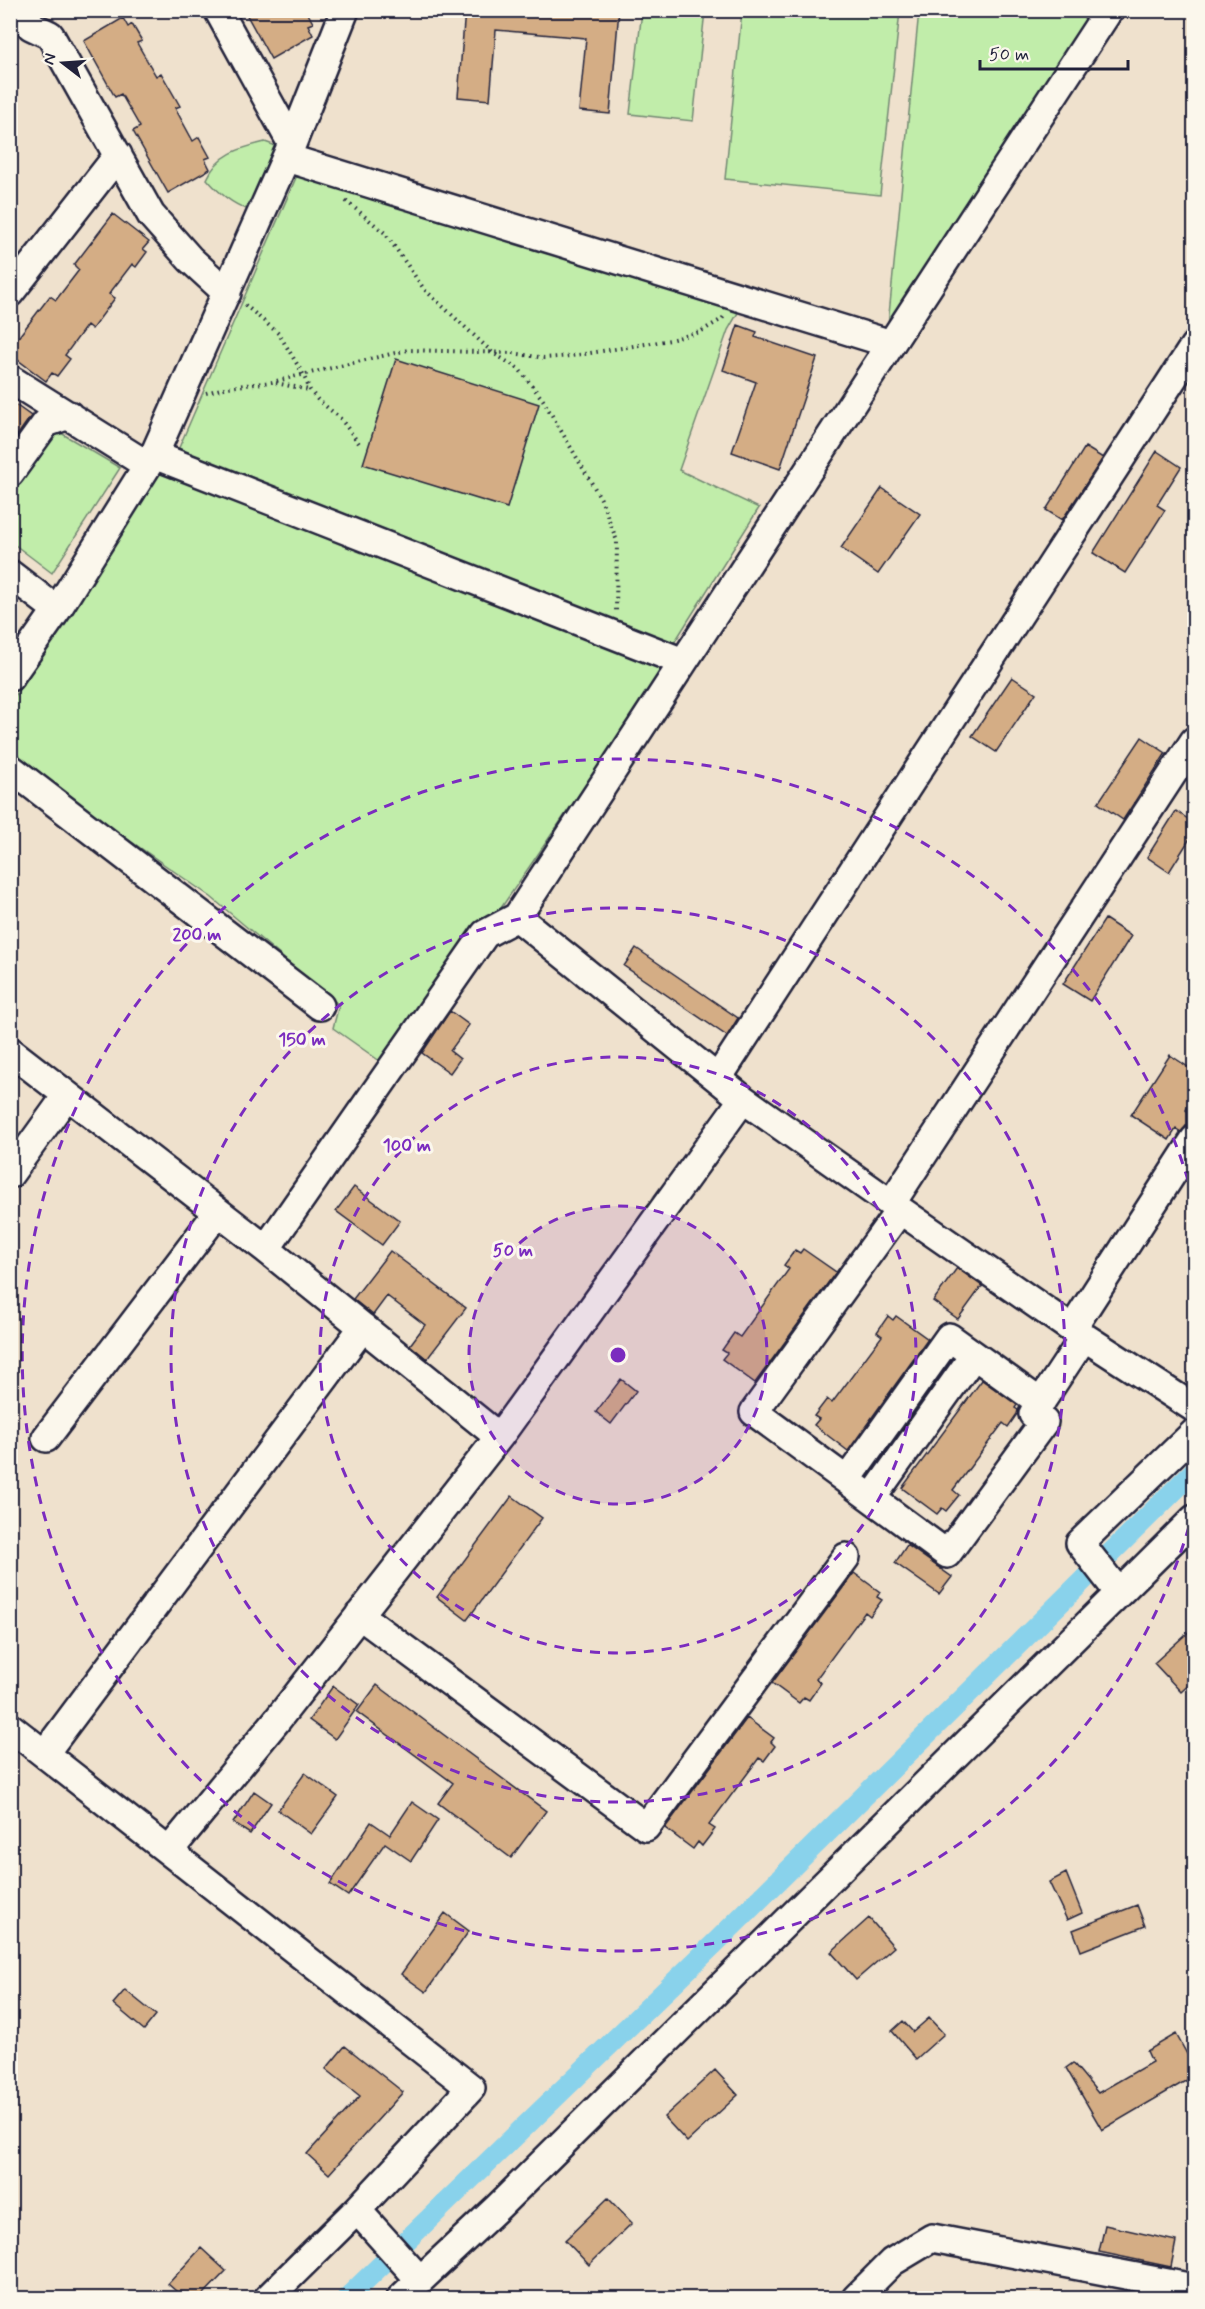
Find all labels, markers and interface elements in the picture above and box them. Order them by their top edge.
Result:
north arrow [33,33,93,93]
scale bar [980,33,1128,71]
text: 50 m [989,43,1029,67]
text: N [38,51,62,67]
text: 200 m [172,923,222,947]
text: 150 m [278,1028,326,1052]
text: 100 m [383,1134,431,1158]
text: 50 m [493,1239,533,1263]
centre of rings [608,1345,628,1365]

